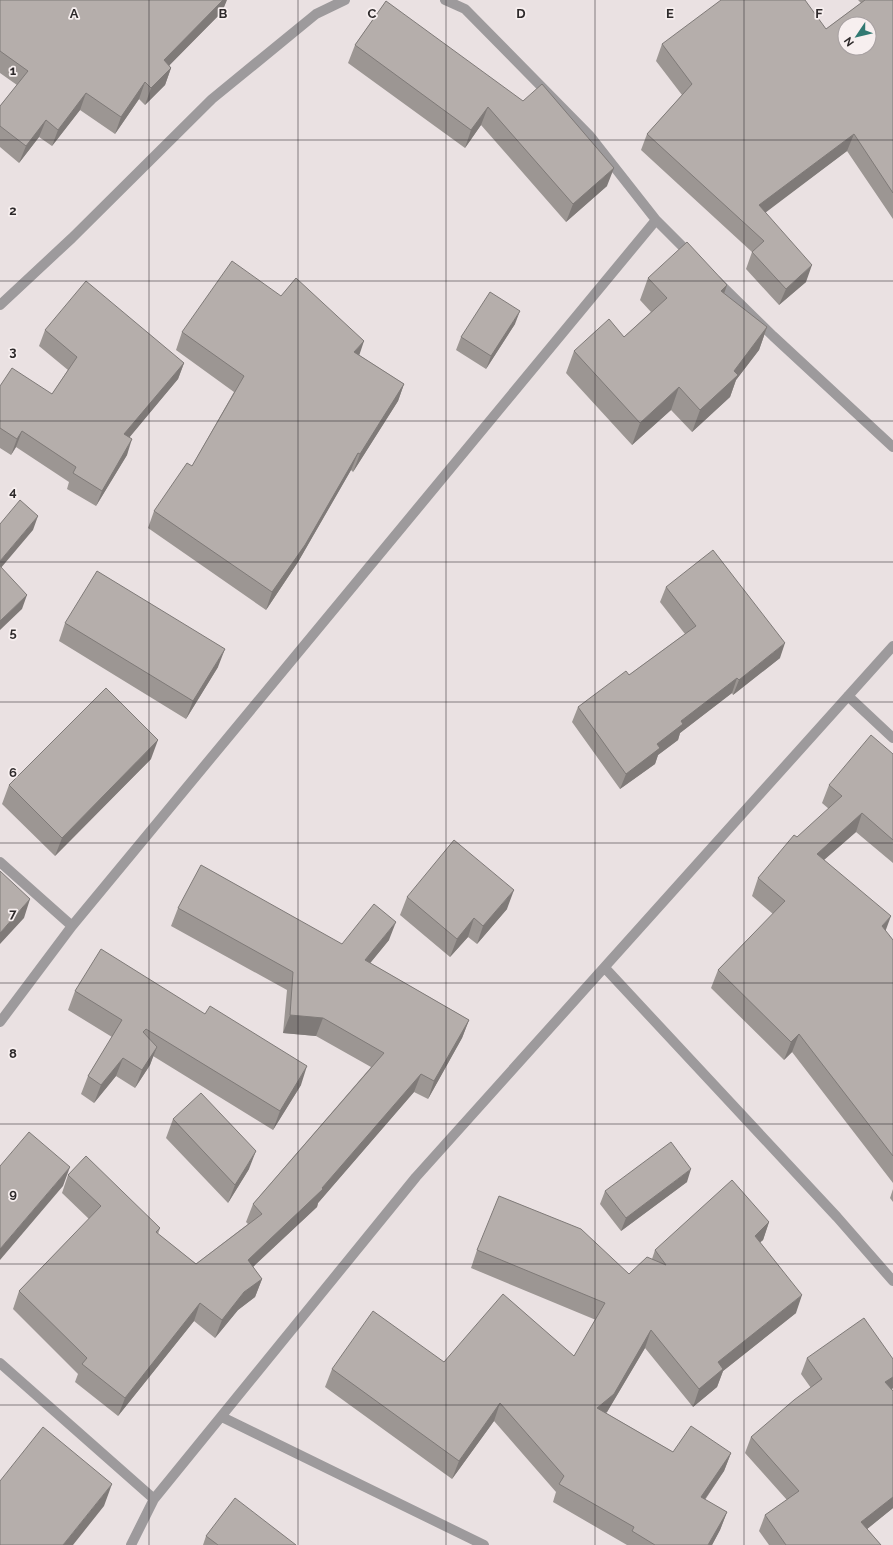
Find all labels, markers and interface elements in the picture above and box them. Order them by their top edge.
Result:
text: A [70,6,79,21]
text: B [219,6,228,21]
text: C [368,6,377,21]
text: D [516,6,526,21]
text: E [666,6,674,21]
text: F [815,6,823,21]
north arrow [837,16,877,56]
text: N [841,34,857,49]
text: 1 [10,63,17,78]
text: 2 [9,203,17,218]
text: 3 [9,344,17,359]
text: 4 [9,484,17,499]
text: 5 [9,625,17,640]
text: 6 [9,765,17,780]
text: 7 [9,906,17,921]
text: 8 [9,1046,17,1061]
text: 9 [9,1186,17,1201]

